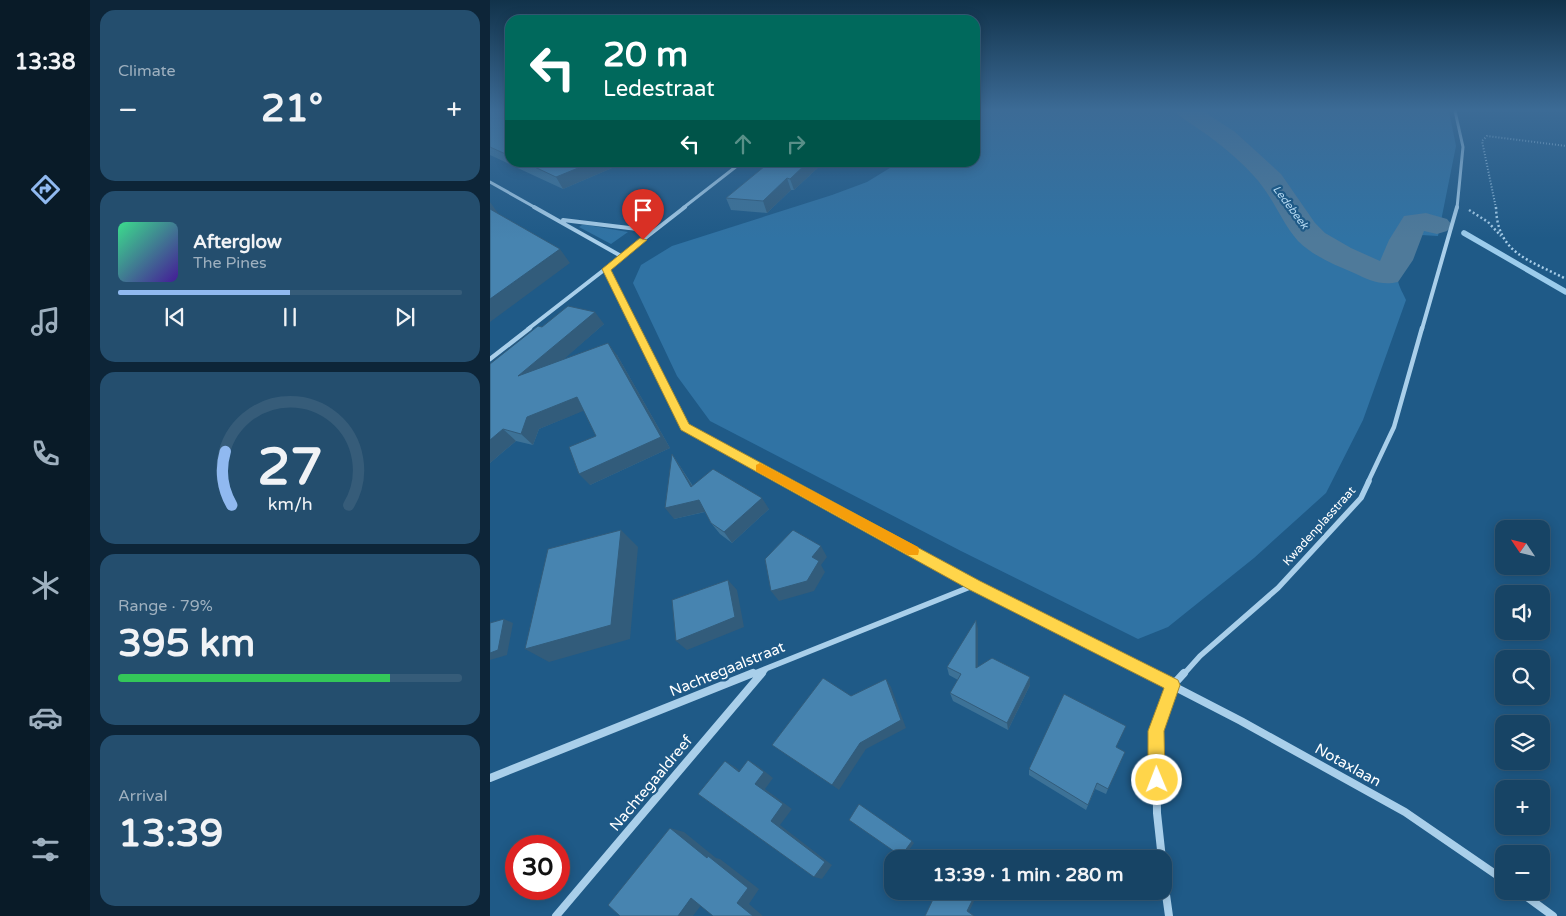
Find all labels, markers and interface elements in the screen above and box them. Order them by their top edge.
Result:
text: 20 m [603,34,688,76]
icon: left [520,35,585,100]
text: 13:38 [15,49,75,75]
text: Climate [118,61,176,81]
text: Ledestraat [603,76,715,102]
text: 21° [261,86,323,132]
text: − [118,93,138,127]
text: + [446,93,462,127]
icon: left [676,130,704,158]
icon: ahead [729,130,757,158]
icon: right [782,130,810,158]
icon: directions [28,172,63,207]
water label: Ledebeek [1270,183,1312,232]
pin [622,189,664,240]
icon: arrive [629,196,657,224]
text: Afterglow [193,231,282,253]
text: The Pines [193,253,267,273]
icon: previous [161,303,189,331]
icon: pause [276,303,304,331]
icon: next [391,303,419,331]
icon: music [28,304,63,339]
icon: phone [28,436,63,471]
text: 27 [257,436,323,499]
street label: Kwadenplasstraat [1280,483,1359,569]
text: km/h [268,494,312,515]
north arrow [1495,520,1550,575]
map controls [1495,520,1550,900]
icon: climate [28,568,63,603]
button: sound [1495,585,1550,640]
text: Range · 79% [118,596,213,616]
text: 395 km [118,621,255,667]
street label: Nachtegaalstraat [667,638,787,700]
button: search [1495,650,1550,705]
icon: car [28,700,63,735]
button: layers [1495,715,1550,770]
street label: Nachtegaaldreef [606,731,696,834]
street label: Notaxlaan [1312,739,1384,791]
position arrow [1130,753,1182,805]
button: + [1495,780,1550,835]
text: Arrival [118,786,167,806]
text: 13:39 [118,811,223,857]
icon: filters [28,832,63,867]
speed limit sign: 30 [505,835,570,900]
button: − [1495,845,1550,900]
text: 13:39 · 1 min · 280 m [932,864,1124,886]

